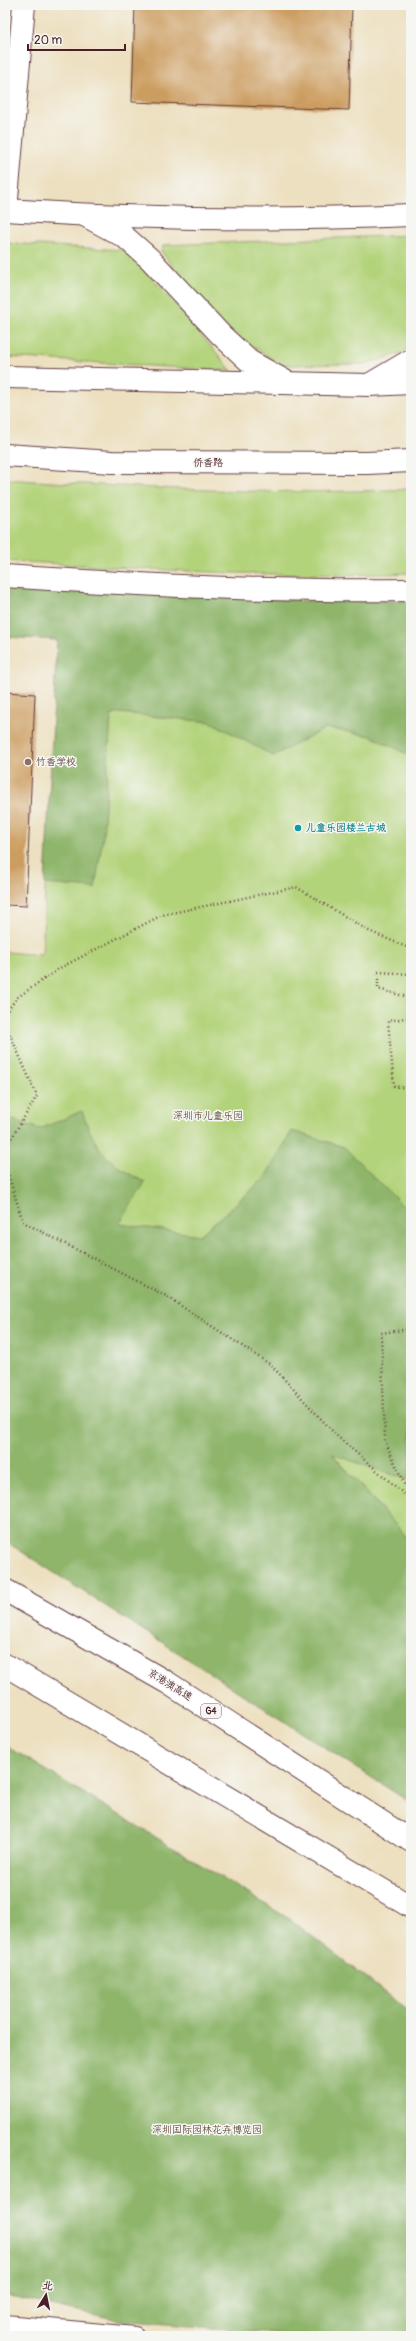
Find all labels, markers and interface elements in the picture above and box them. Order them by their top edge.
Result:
scale bar [28,26,125,52]
text: 20 m [34,33,63,48]
street label: 侨香路 [193,457,223,469]
place label: 竹香学校 [36,756,76,768]
marker: 竹香学校 [23,757,33,767]
place label: 儿童乐园楼兰古城 [306,822,386,834]
marker: 儿童乐园楼兰古城 [293,823,303,833]
park label: 深圳市儿童乐园 [173,1110,243,1122]
street label: 京港澳高速 [146,1667,194,1703]
road number: G4 [201,1704,221,1718]
park label: 深圳国际园林花卉博览园 [152,2124,262,2136]
north arrow [26,2275,66,2315]
text: 北 [41,2278,54,2293]

